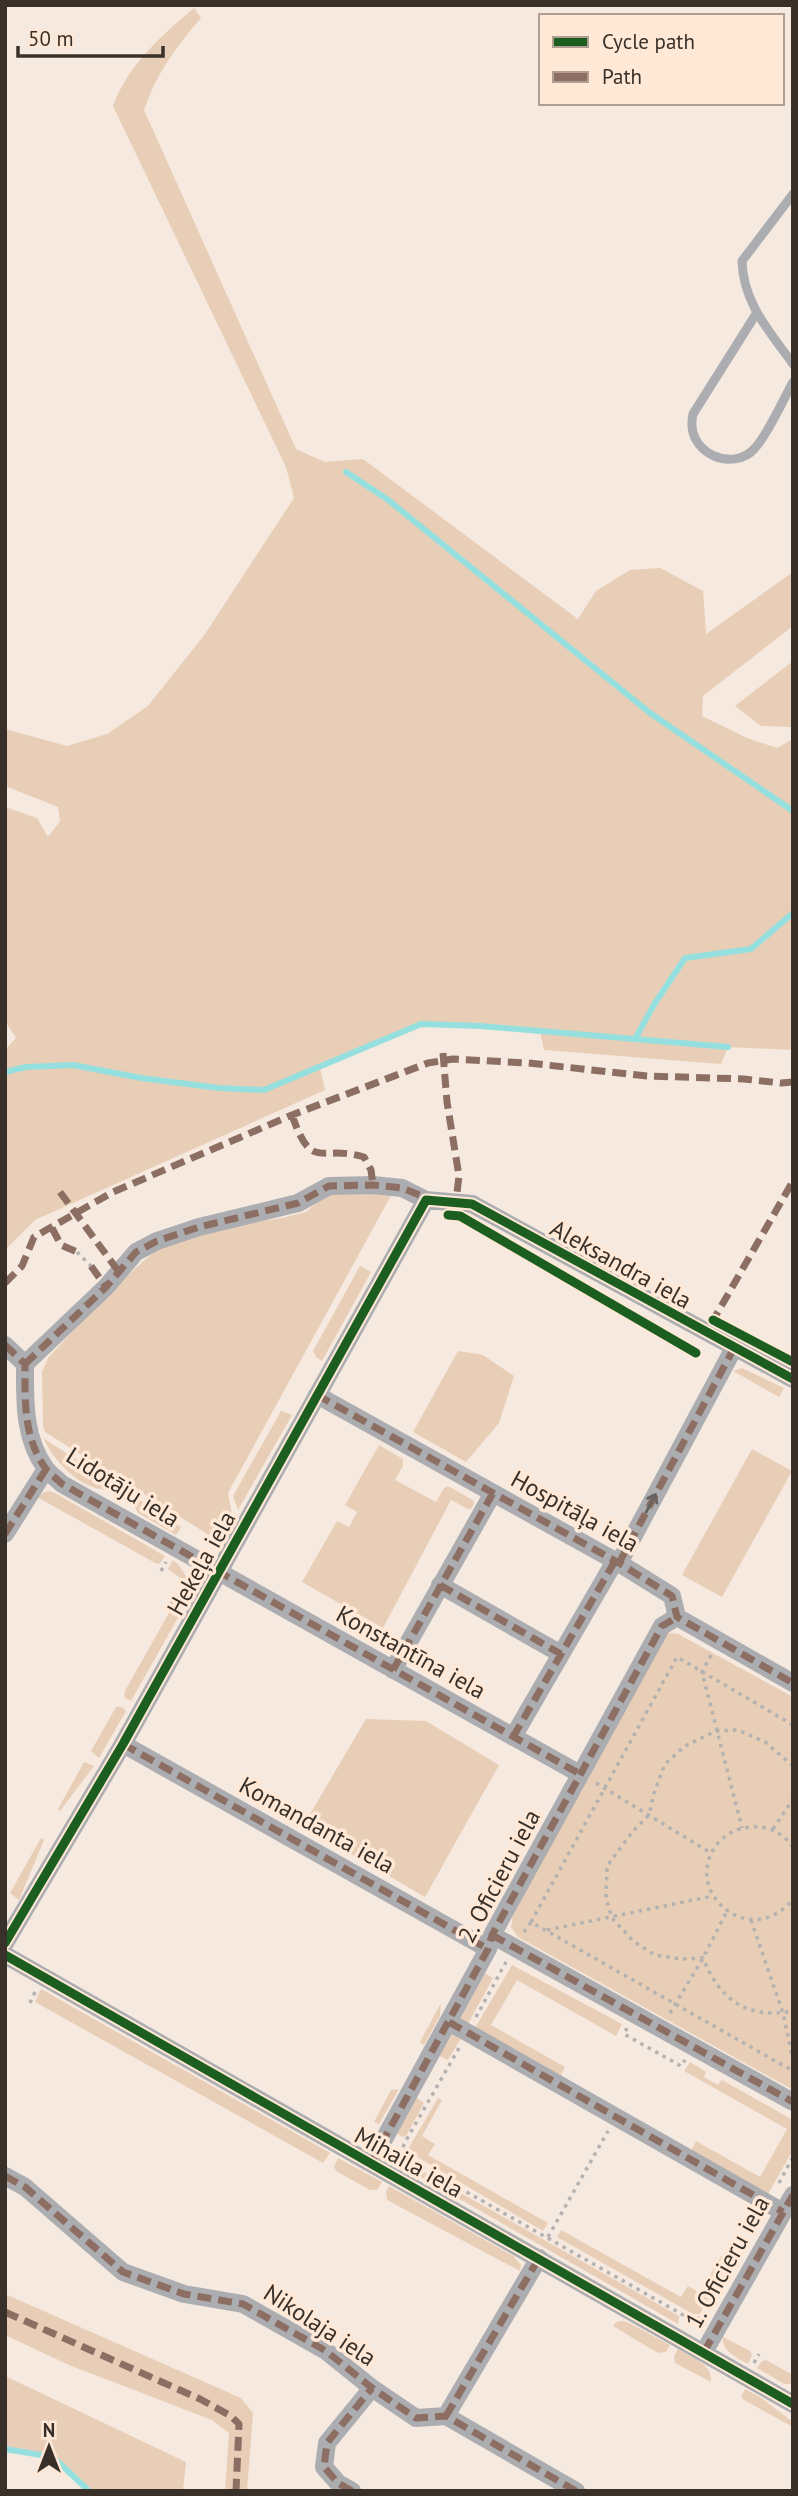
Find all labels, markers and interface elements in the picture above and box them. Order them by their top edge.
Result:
scale bar [18,14,163,58]
legend [539,14,784,105]
text: 50 m [28,25,74,52]
text: Cycle path [602,28,695,55]
text: Path [602,63,642,90]
street label: Aleksandra iela [545,1212,697,1316]
street label: Lidotāju iela [61,1440,185,1534]
street label: Hospitāļa iela [506,1463,644,1559]
one-way arrow [645,1493,658,1514]
street label: Hekeļa iela [160,1505,242,1621]
street label: Konstantīna iela [331,1598,491,1706]
street label: Komandanta iela [234,1770,400,1880]
street label: 2. Oficieru iela [451,1804,547,1948]
street label: Mihaila iela [349,2119,469,2205]
street label: 1. Oficieru iela [678,2190,776,2334]
street label: Nikolaja iela [258,2277,382,2373]
north arrow [14,2412,84,2482]
text: N [43,2418,55,2442]

